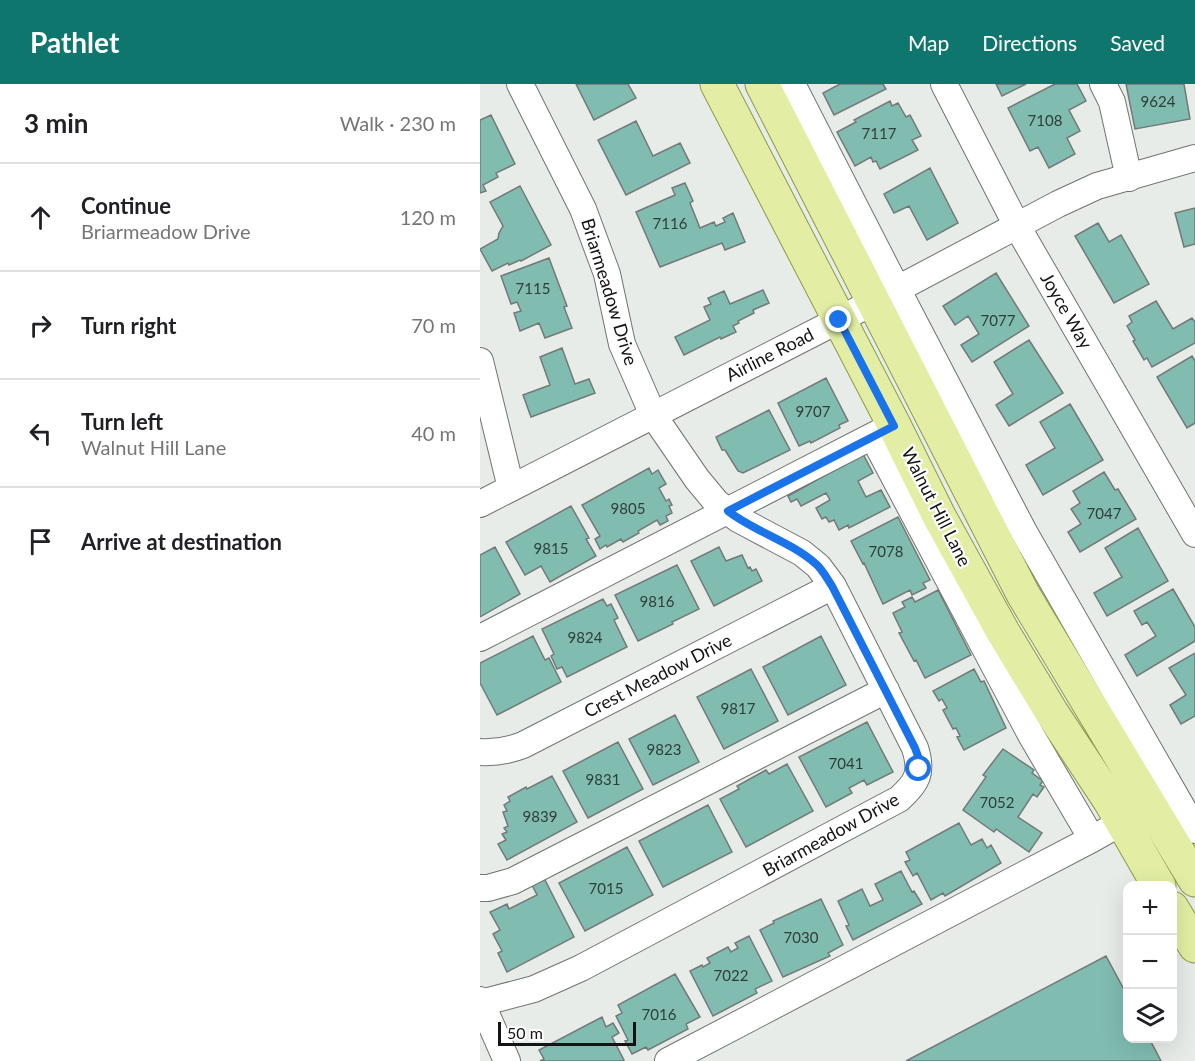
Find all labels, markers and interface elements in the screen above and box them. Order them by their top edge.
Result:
text: Pathlet [30,25,119,59]
text: Map [908,30,949,55]
text: Directions [982,30,1077,55]
text: Saved [1110,30,1165,55]
house number: 9624 [1141,92,1176,110]
text: 3 min [24,107,88,139]
text: Walk · 230 m [340,111,456,135]
house number: 7108 [1028,111,1062,129]
house number: 7117 [862,124,897,142]
text: Continue [81,192,171,219]
icon: ahead [24,201,57,234]
text: 120 m [400,205,456,229]
house number: 7116 [653,214,688,232]
street label: Briarmeadow Drive [577,216,643,368]
text: Briarmeadow Drive [81,219,250,243]
street label: Joyce Way [1036,269,1098,353]
house number: 7115 [516,279,550,297]
route end [825,306,851,332]
icon: right [24,309,57,342]
house number: 7077 [981,311,1016,329]
text: Turn right [81,312,176,339]
text: 70 m [411,313,456,337]
street label: Airline Road [722,323,817,386]
house number: 9707 [796,402,831,420]
text: Turn left [81,408,163,435]
icon: left [24,417,57,450]
text: 40 m [411,421,456,445]
text: Walnut Hill Lane [81,435,226,459]
street label: Walnut Hill Lane [897,443,976,570]
house number: 9805 [611,499,645,517]
house number: 7047 [1087,504,1122,522]
icon: arrive [24,525,57,558]
text: Arrive at destination [81,528,282,555]
house number: 9815 [534,539,568,557]
house number: 7078 [869,542,903,560]
house number: 9816 [640,592,675,610]
house number: 9824 [568,628,603,646]
street label: Crest Meadow Drive [580,628,735,722]
house number: 9817 [721,699,756,717]
house number: 9823 [647,740,681,758]
house number: 7041 [829,754,863,772]
route start [905,755,931,781]
house number: 9831 [586,770,620,788]
street label: Briarmeadow Drive [758,788,903,881]
house number: 7052 [980,793,1014,811]
house number: 9839 [523,807,557,825]
house number: 7015 [589,879,623,897]
map controls [1123,881,1177,1043]
button: + [1123,881,1177,935]
house number: 7030 [784,928,819,946]
button: − [1123,935,1177,989]
house number: 7022 [714,966,748,984]
button: layers [1123,989,1177,1043]
house number: 7016 [642,1005,677,1023]
scale bar [498,1019,636,1046]
text: 50 m [507,1023,543,1042]

